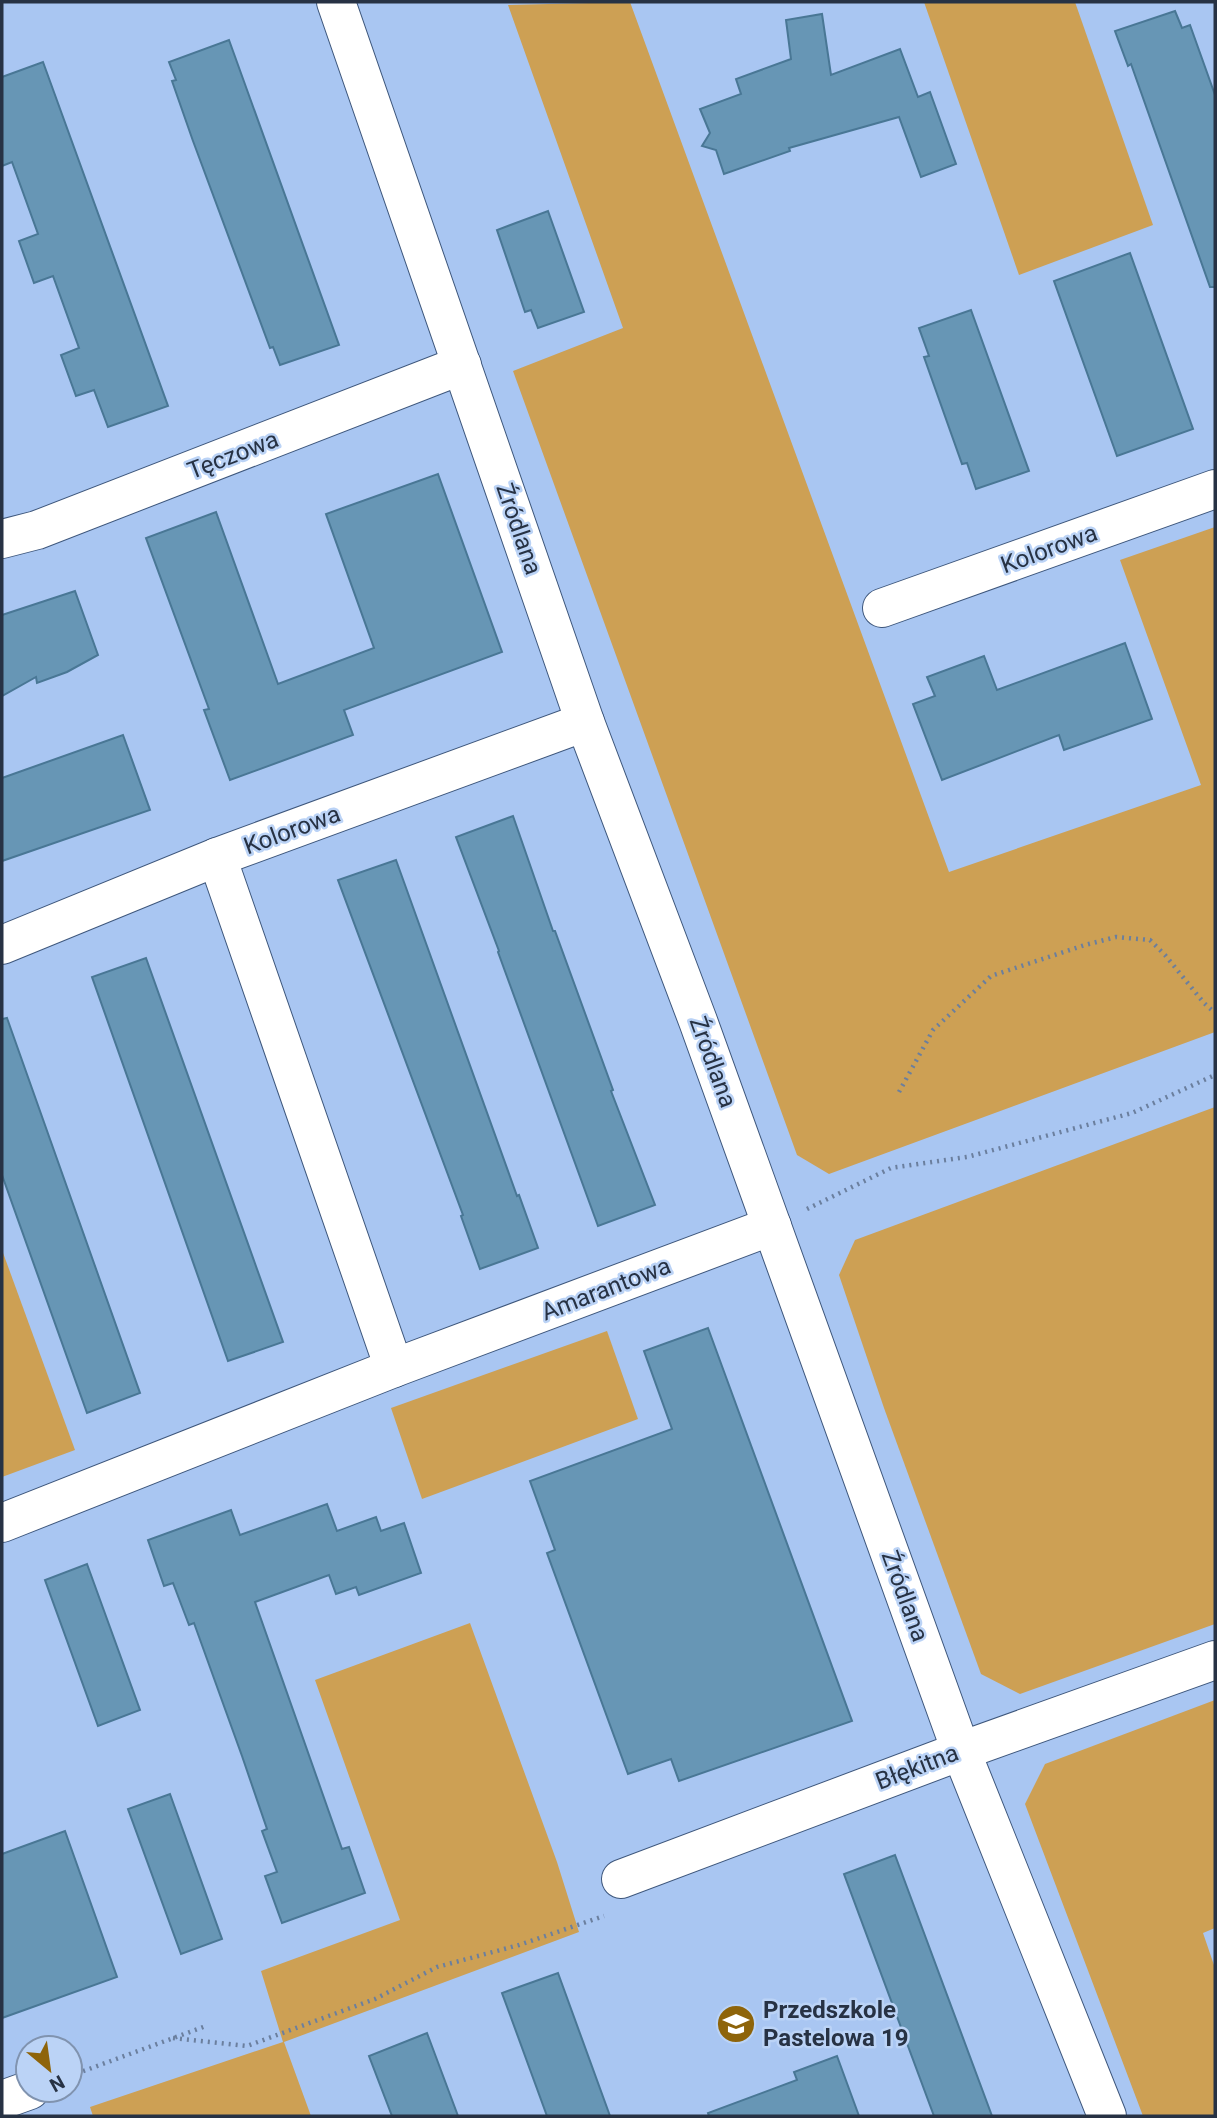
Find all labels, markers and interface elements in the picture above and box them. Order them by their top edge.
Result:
street label: Tęczowa [184,425,282,485]
street label: Źródlana [490,480,548,578]
street label: Kolorowa [997,519,1101,579]
street label: Kolorowa [240,800,344,860]
street label: Źródlana [684,1013,742,1111]
street label: Amarantowa [537,1252,675,1326]
street label: Źródlana [876,1547,934,1645]
street label: Błękitna [872,1738,962,1796]
place label: Przedszkole Pastelowa 19 [763,1996,908,2052]
school or university icon: Przedszkole Pastelowa 19 [715,2003,757,2045]
north arrow [14,2034,84,2104]
text: N [46,2070,68,2097]

